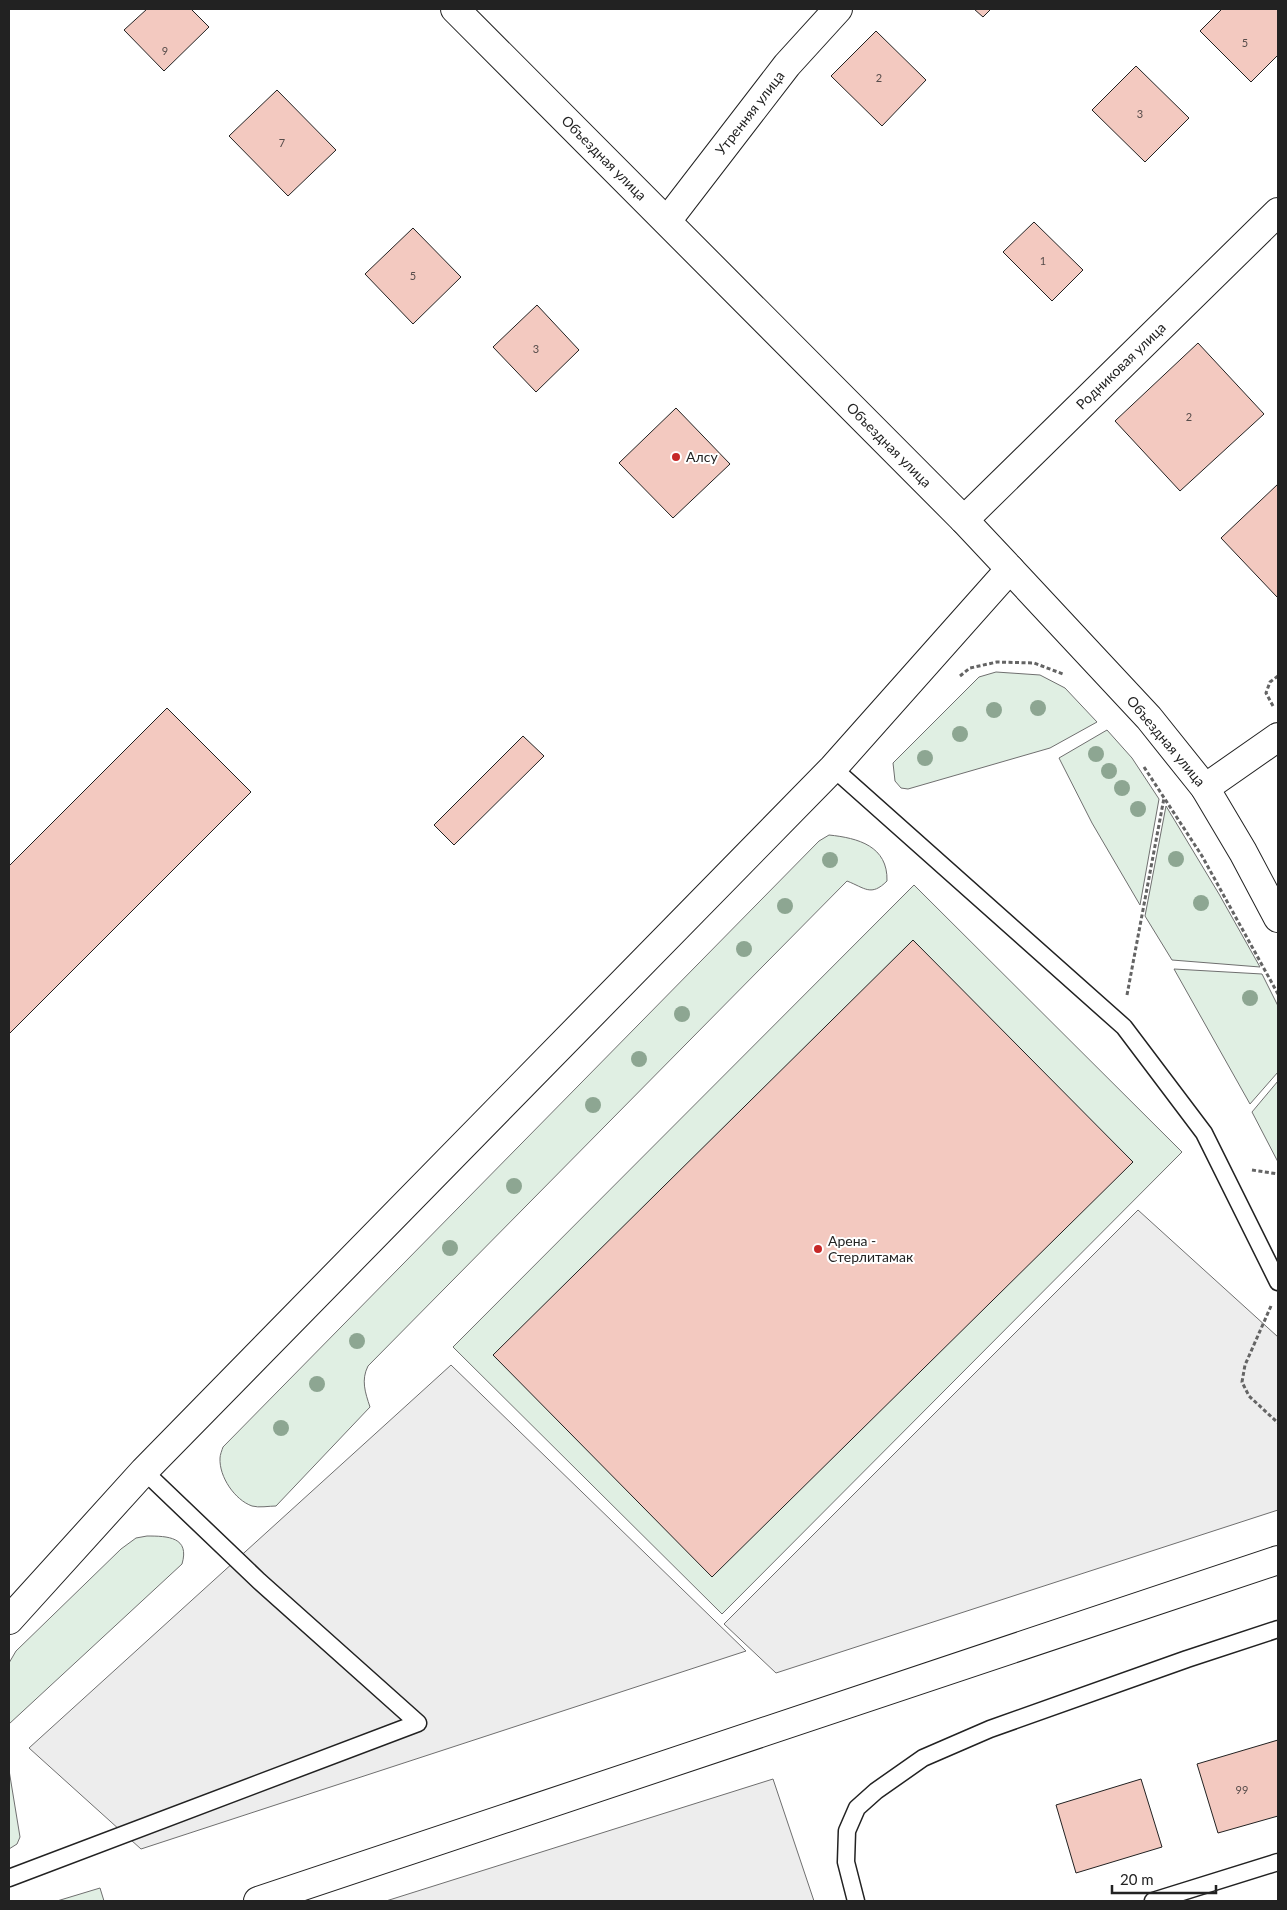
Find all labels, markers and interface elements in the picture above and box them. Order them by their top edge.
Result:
house number: 5 [1242,36,1248,49]
house number: 9 [162,44,168,57]
street label: Утренняя улица [711,67,788,158]
house number: 2 [876,71,882,84]
house number: 3 [1137,107,1143,120]
street label: Объездная улица [558,112,650,204]
house number: 7 [279,136,285,149]
house number: 1 [1040,254,1046,267]
house number: 5 [410,269,416,282]
street label: Родниковая улица [1072,319,1169,413]
house number: 3 [533,342,539,355]
street label: Объездная улица [843,399,935,491]
house number: 2 [1186,410,1192,423]
place label: Алсу [686,448,718,465]
marker: Алсу [670,451,682,463]
street label: Объездная улица [1124,692,1209,789]
place label: Арена - Стерлитамак [828,1232,914,1265]
marker: Арена - Стерлитамак [812,1243,824,1255]
house number: 99 [1236,1783,1248,1796]
scale bar [1112,1862,1216,1894]
text: 20 m [1120,1870,1154,1888]

